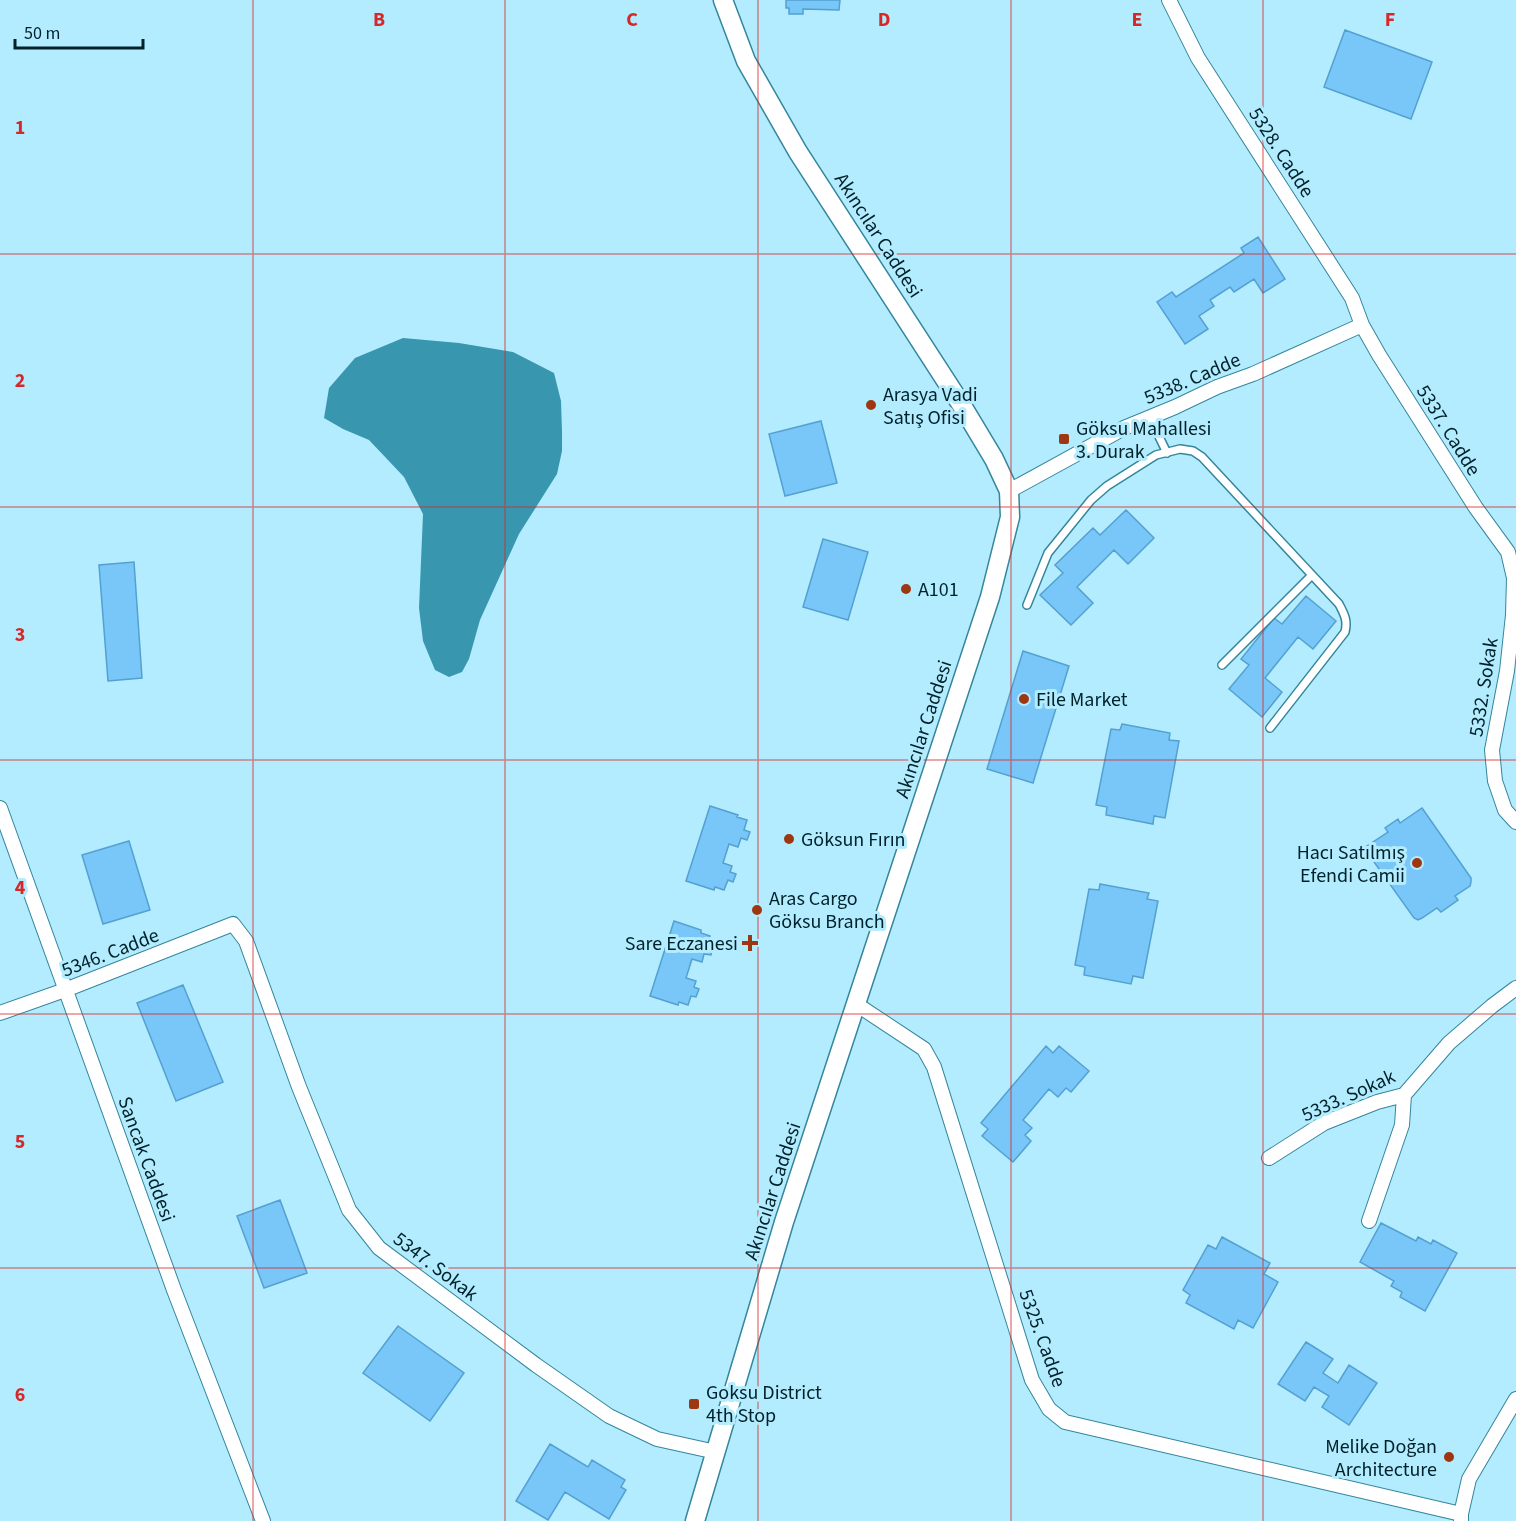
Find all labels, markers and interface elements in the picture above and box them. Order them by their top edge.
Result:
text: B [373,6,385,34]
text: C [626,6,638,34]
text: D [878,6,890,34]
text: E [1132,6,1142,34]
text: F [1385,6,1395,34]
scale bar [15,12,142,50]
text: 50 m [24,21,60,46]
street label: 5328. Cadde [1242,102,1321,203]
text: 1 [15,114,25,142]
street label: Akıncılar Caddesi [827,168,929,303]
street label: 5338. Cadde [1140,346,1245,412]
text: 2 [15,367,25,395]
street label: 5337. Cadde [1409,380,1487,481]
place label: Arasya Vadi Satış Ofisi [883,381,978,432]
marker: Arasya Vadi Satış Ofisi [864,398,878,412]
place label: Göksu Mahallesi 3. Durak [1076,415,1211,466]
marker: Göksu Mahallesi 3. Durak [1057,432,1071,446]
place label: A101 [918,576,959,604]
marker: A101 [899,582,913,596]
text: 3 [15,621,25,649]
street label: 5332. Sokak [1462,636,1506,739]
street label: Akıncılar Caddesi [888,657,959,802]
place label: File Market [1036,686,1128,714]
marker: File Market [1017,692,1031,706]
place label: Göksun Fırın [801,826,906,854]
marker: Göksun Fırın [782,832,796,846]
place label: Hacı Satılmış Efendi Camii [1297,839,1405,890]
marker: Hacı Satılmış Efendi Camii [1410,856,1424,870]
text: 4 [15,874,26,902]
place label: Aras Cargo Göksu Branch [769,885,885,936]
marker: Aras Cargo Göksu Branch [750,903,764,917]
street label: 5346. Cadde [58,921,163,984]
place label: Sare Eczanesi [625,930,738,958]
marker: Sare Eczanesi [743,936,757,950]
street label: 5333. Sokak [1297,1063,1400,1129]
street label: Sancak Caddesi [110,1093,182,1226]
street label: Akıncılar Caddesi [737,1119,808,1264]
text: 5 [15,1128,25,1156]
street label: 5347. Sokak [387,1226,484,1308]
street label: 5325. Cadde [1011,1285,1073,1391]
place label: Goksu District 4th Stop [706,1379,822,1430]
text: 6 [15,1381,25,1409]
marker: Goksu District 4th Stop [687,1397,701,1411]
place label: Melike Doğan Architecture [1325,1433,1437,1484]
marker: Melike Doğan Architecture [1442,1450,1456,1464]

